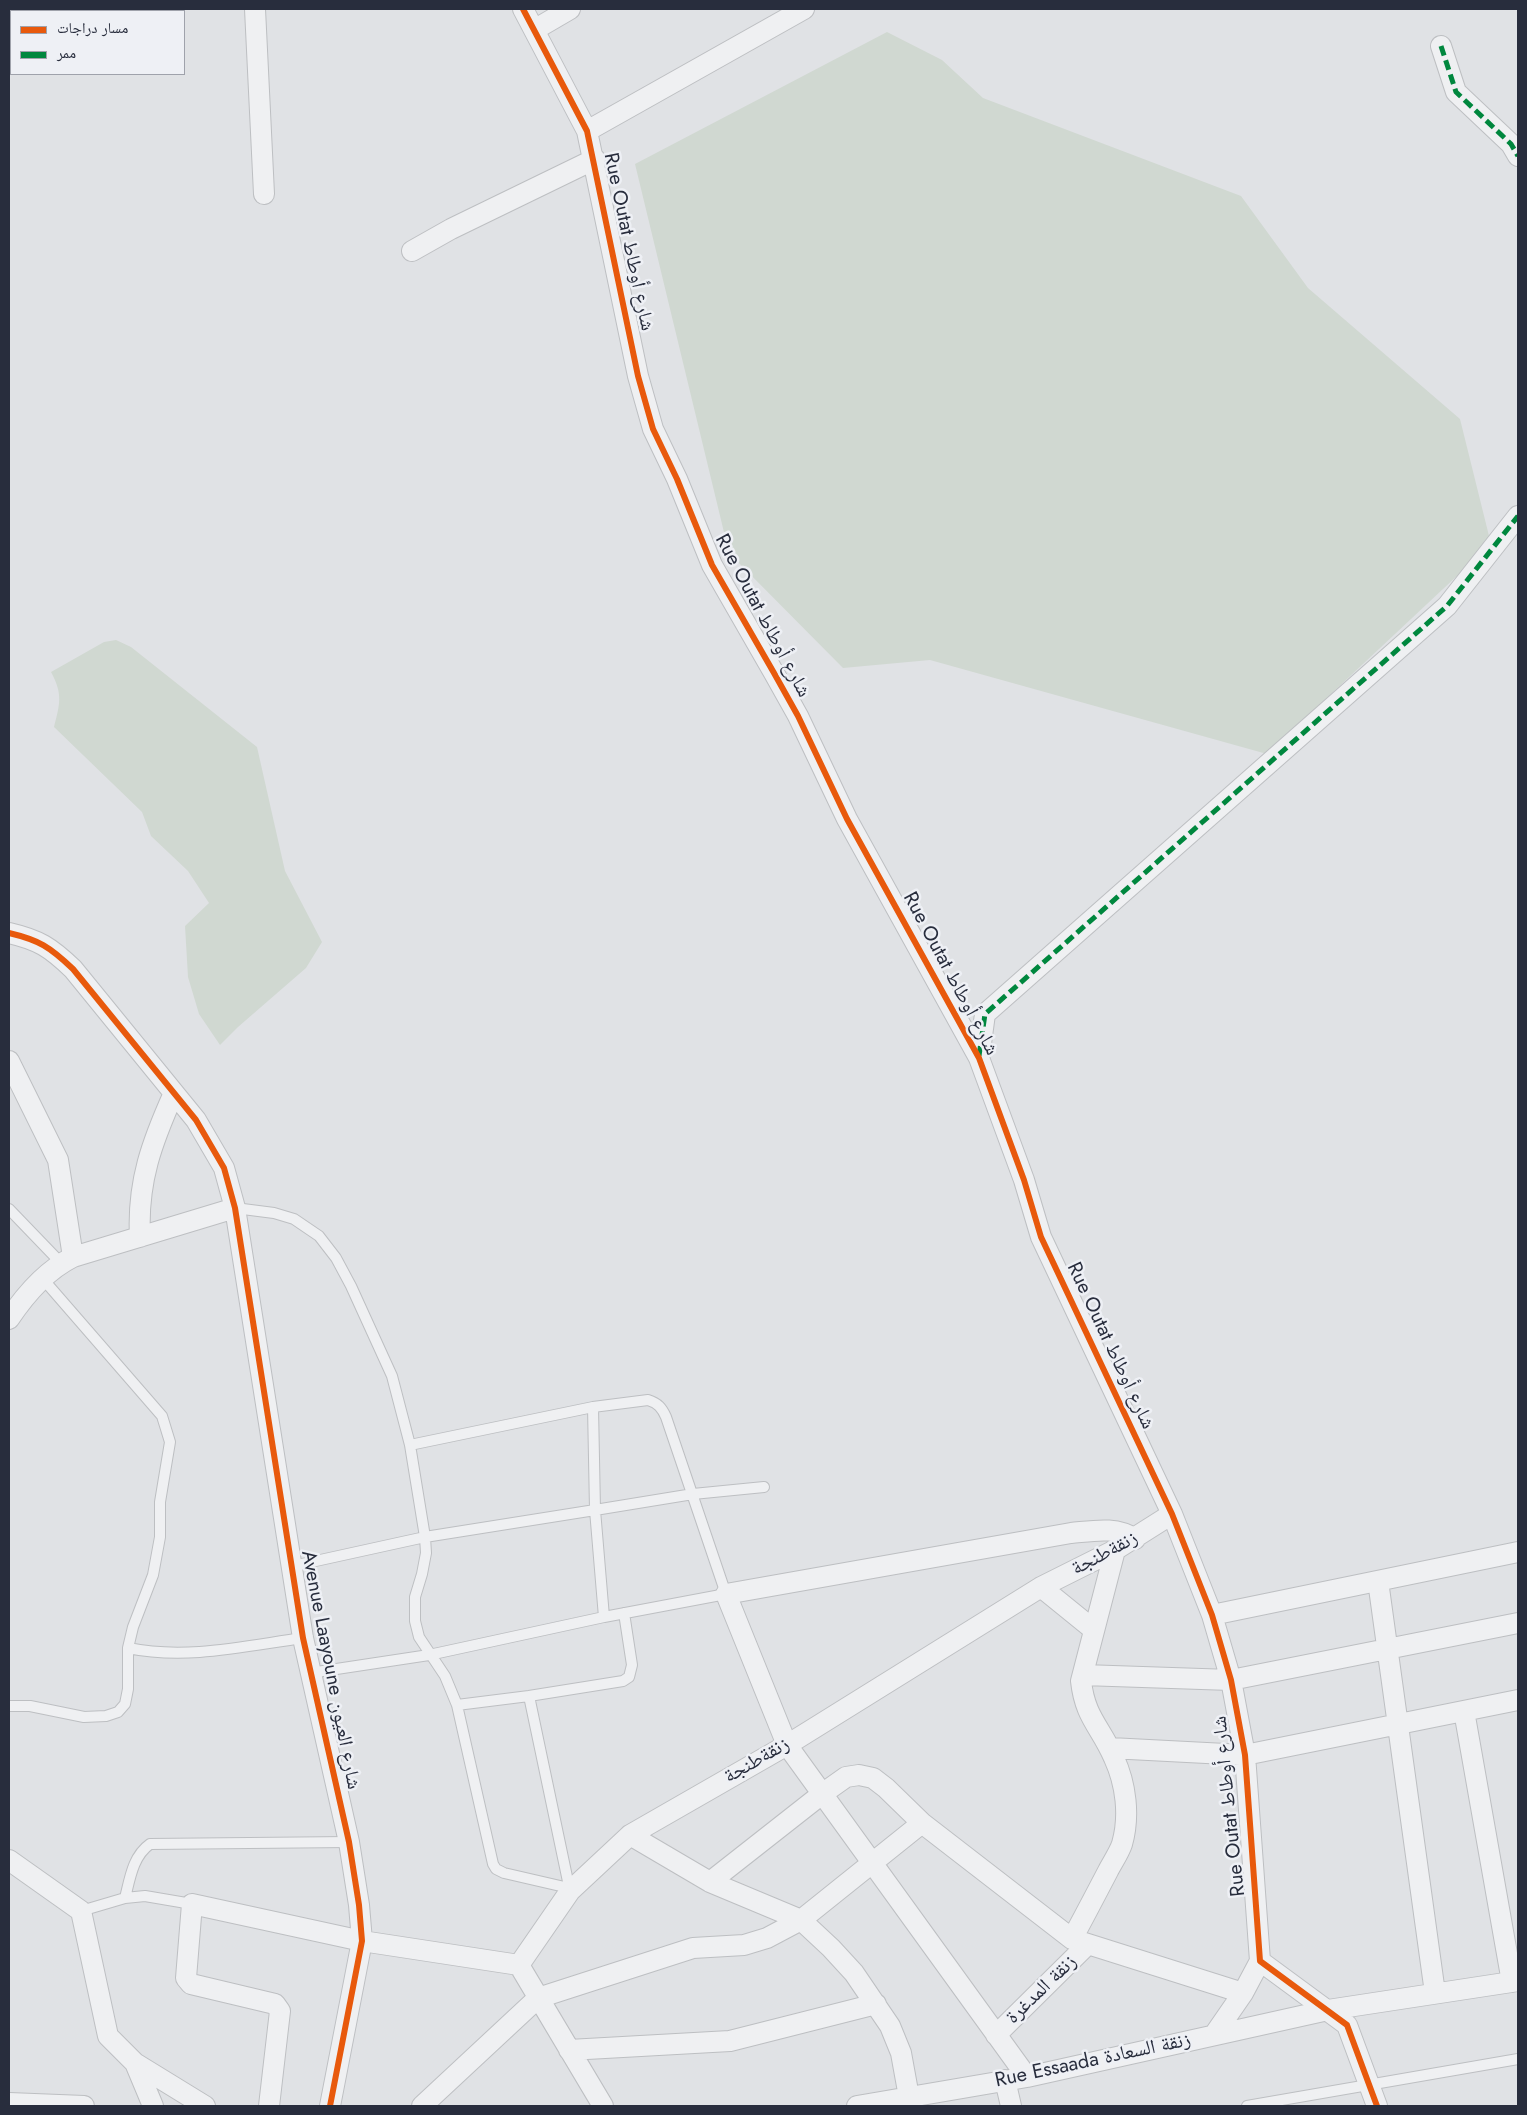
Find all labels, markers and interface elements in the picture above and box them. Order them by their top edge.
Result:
legend [10,10,185,75]
text: مسار دراجات [57,17,128,39]
text: ممر [57,42,76,64]
street label: Rue Outat شارع أوطاط [597,151,659,333]
street label: Rue Outat شارع أوطاط [709,530,815,702]
street label: Rue Outat شارع أوطاط [897,888,1003,1060]
street label: Rue Outat شارع أوطاط [1061,1259,1159,1433]
street label: زنقةطنجة [1068,1527,1142,1581]
street label: Avenue Laayoune شارع العيون [295,1549,365,1791]
street label: Rue Outat شارع أوطاط [1209,1715,1251,1897]
street label: زنقةطنجة [720,1733,794,1789]
street label: زنقة المدغرة [1002,1950,1082,2030]
street label: Rue Essaada زنقة السعادة [993,2029,1193,2093]

